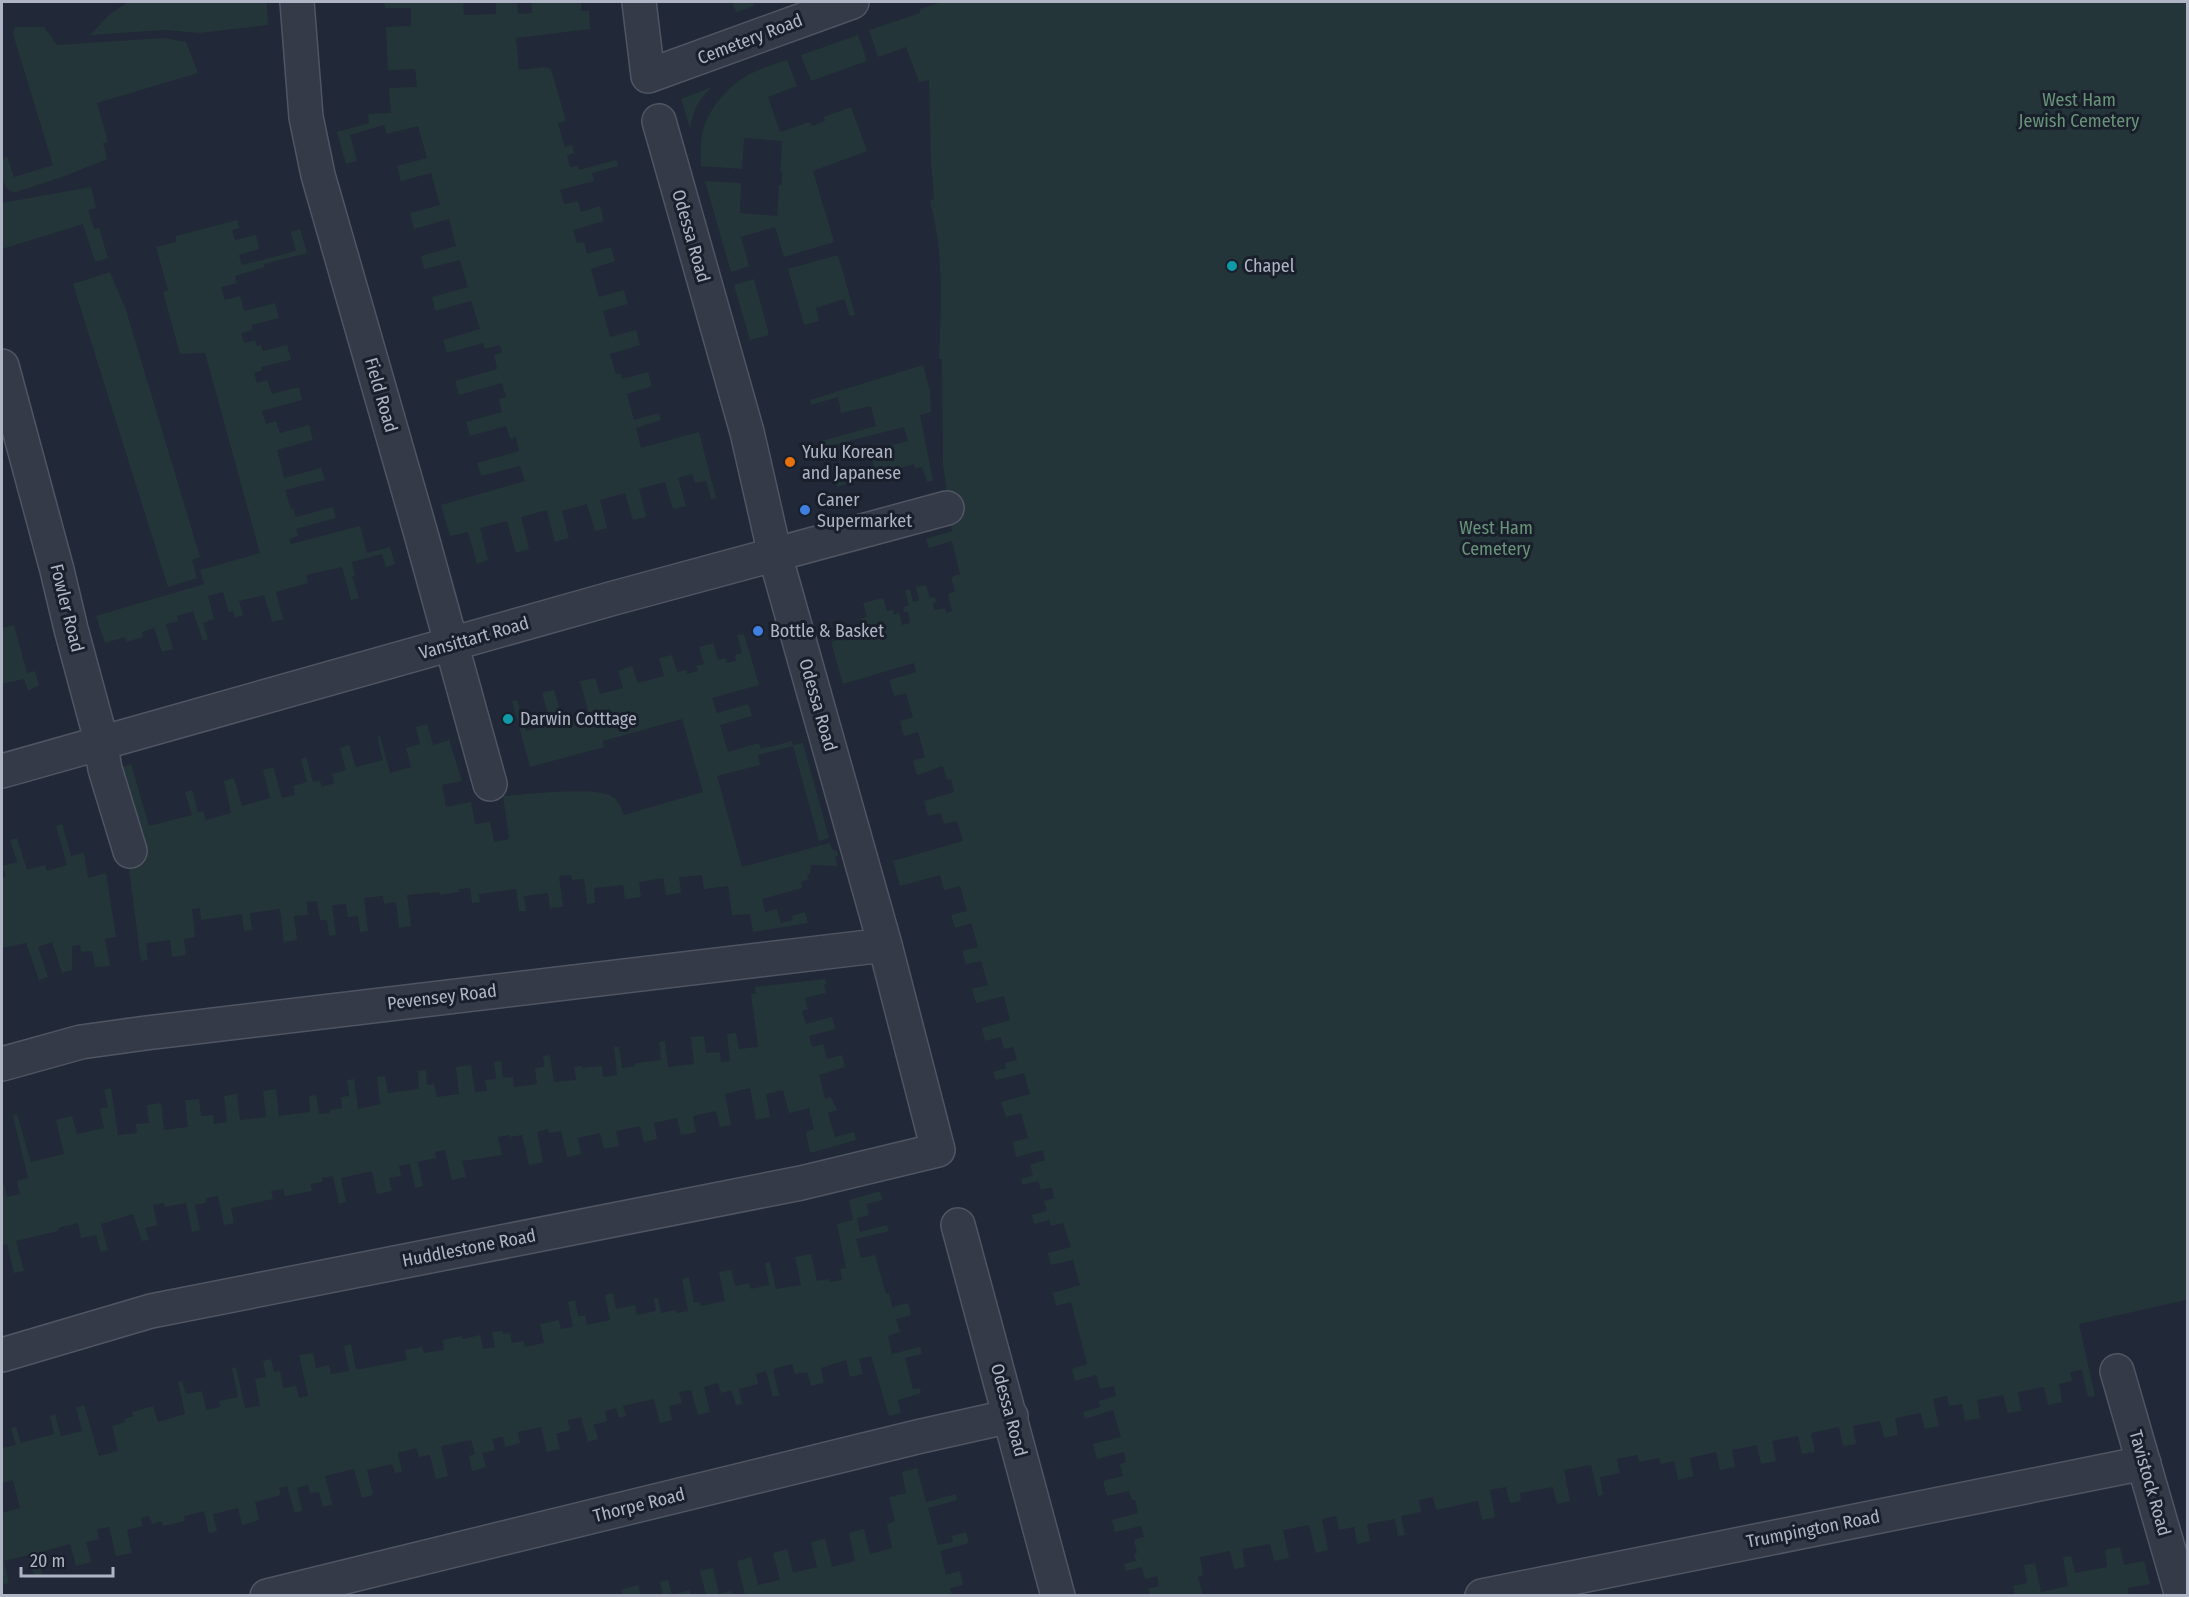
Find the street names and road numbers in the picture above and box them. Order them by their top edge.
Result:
street label: Cemetery Road [694,9,806,69]
street label: Odessa Road [667,187,715,285]
street label: Field Road [360,355,402,435]
street label: Fowler Road [45,562,89,654]
street label: Vansittart Road [417,612,531,664]
street label: Odessa Road [794,656,842,754]
street label: Pevensey Road [386,979,498,1015]
street label: Huddlestone Road [400,1224,538,1272]
street label: Odessa Road [986,1361,1032,1459]
street label: Tavistock Road [2124,1428,2176,1538]
street label: Thorpe Road [591,1483,687,1527]
street label: Trumpington Road [1744,1505,1882,1553]

